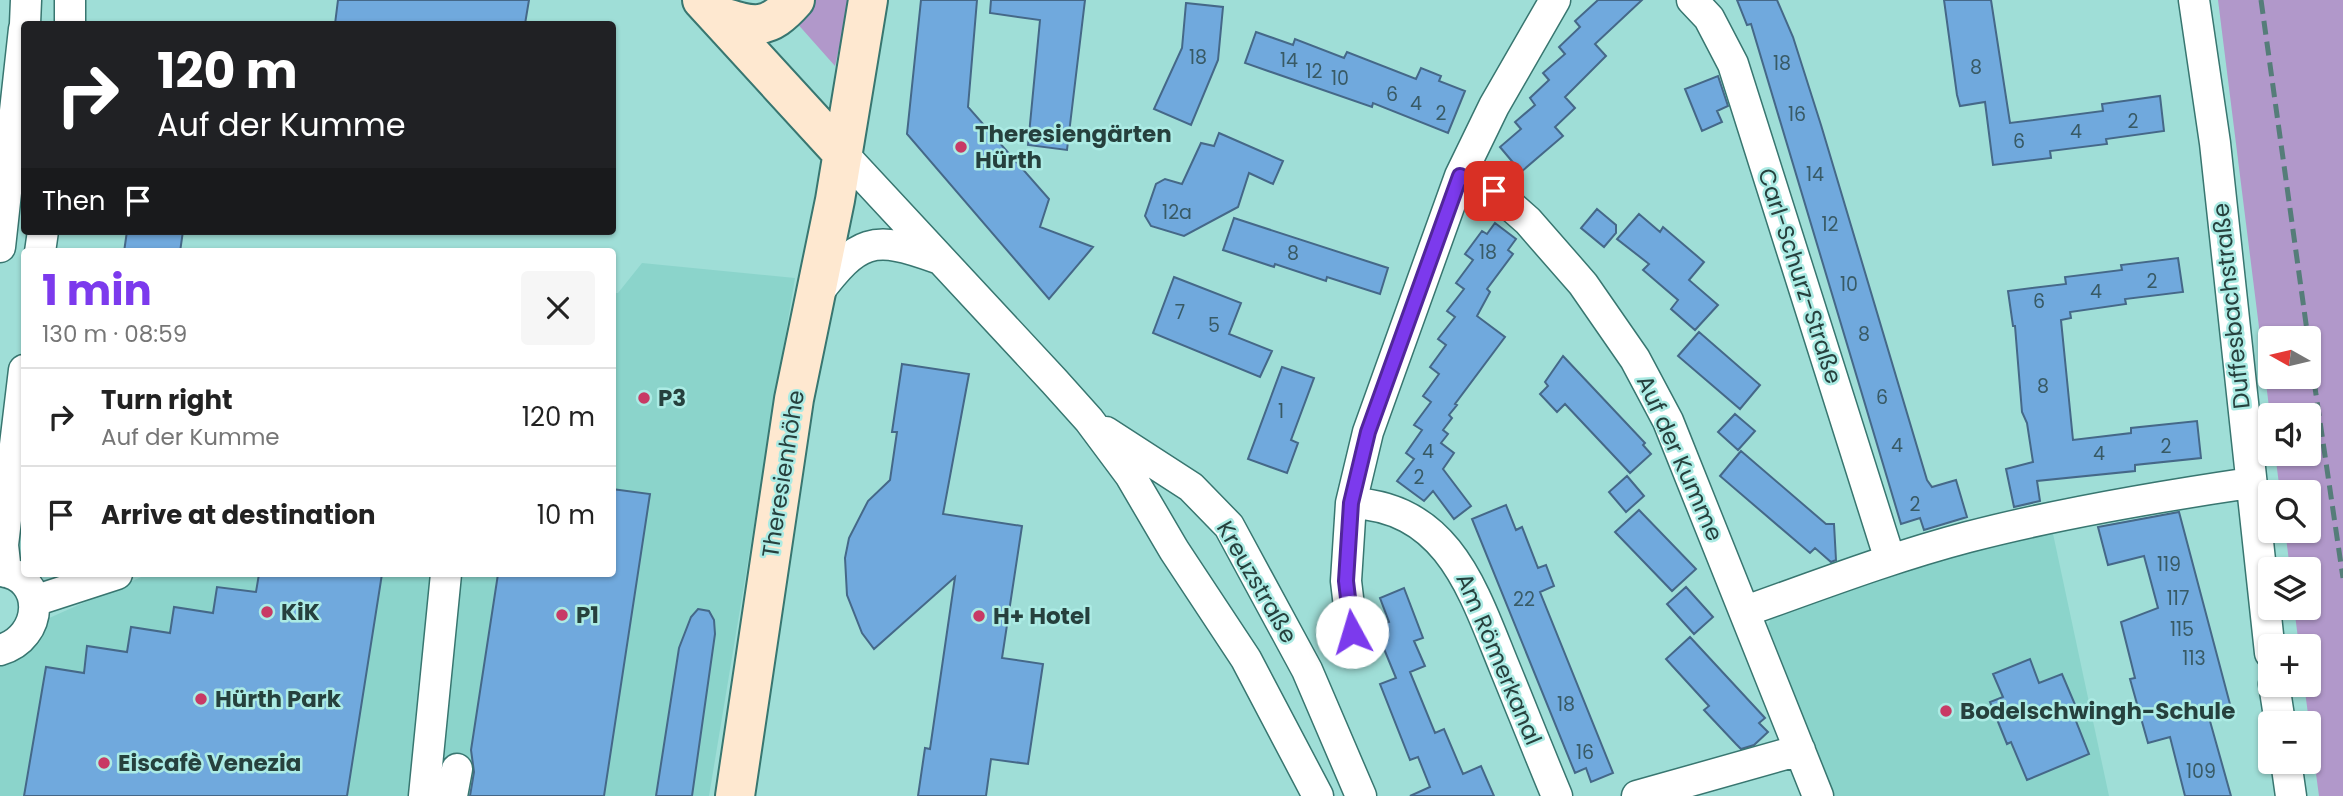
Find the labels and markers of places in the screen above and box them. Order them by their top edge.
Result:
place label: Theresiengärten Hürth [975,118,1172,176]
marker: Theresiengärten Hürth [953,139,969,155]
pin [1464,161,1524,221]
place label: P3 [658,382,686,414]
marker: P3 [636,390,652,406]
place label: KiK [281,596,320,628]
place label: P1 [576,599,599,631]
place label: H+ Hotel [993,600,1091,632]
marker: KiK [259,604,275,620]
marker: P1 [554,607,570,623]
marker: H+ Hotel [971,608,987,624]
place label: Hürth Park [215,683,342,715]
marker: Hürth Park [193,691,209,707]
place label: Bodelschwingh-Schule [1960,695,2235,727]
marker: Bodelschwingh-Schule [1938,703,1954,719]
place label: Eiscafè Venezia [118,747,301,779]
marker: Eiscafè Venezia [96,755,112,771]

